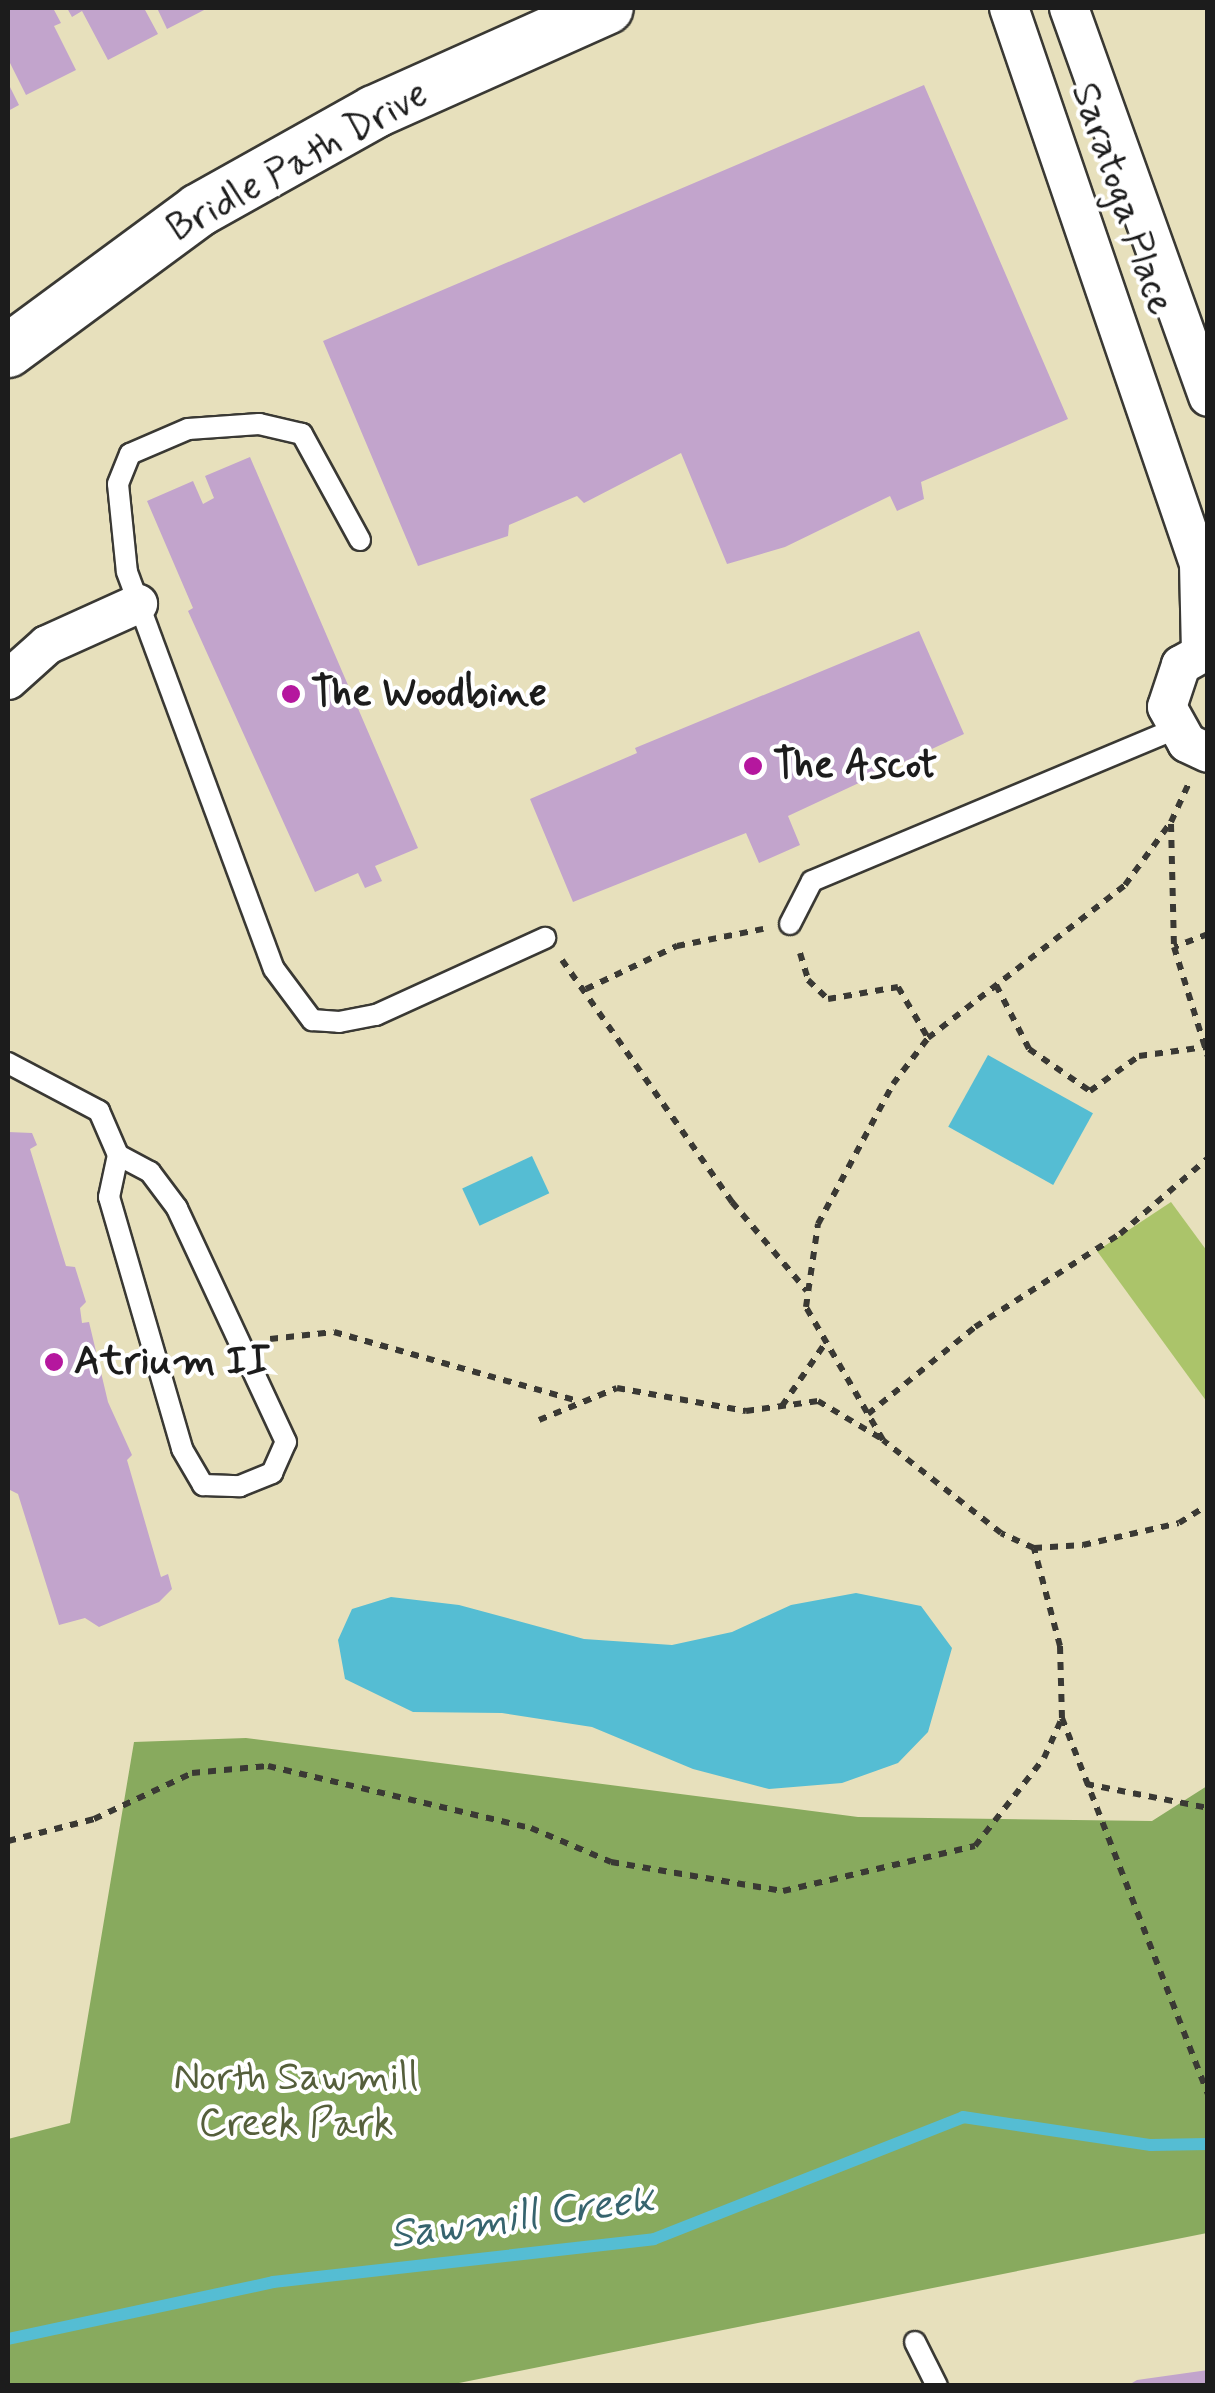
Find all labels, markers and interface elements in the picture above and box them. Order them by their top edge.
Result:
street label: Bridle Path Drive [161,71,435,253]
street label: Saratoga Place [1059,75,1185,323]
place label: The Woodbine [311,670,542,718]
marker: The Woodbine [280,683,302,705]
place label: The Ascot [773,742,939,790]
marker: The Ascot [742,755,764,777]
place label: Atrium II [74,1338,270,1386]
marker: Atrium II [43,1351,65,1373]
park label: North Sawmill Creek Park [174,2054,418,2148]
water label: Sawmill Creek [387,2175,657,2261]

